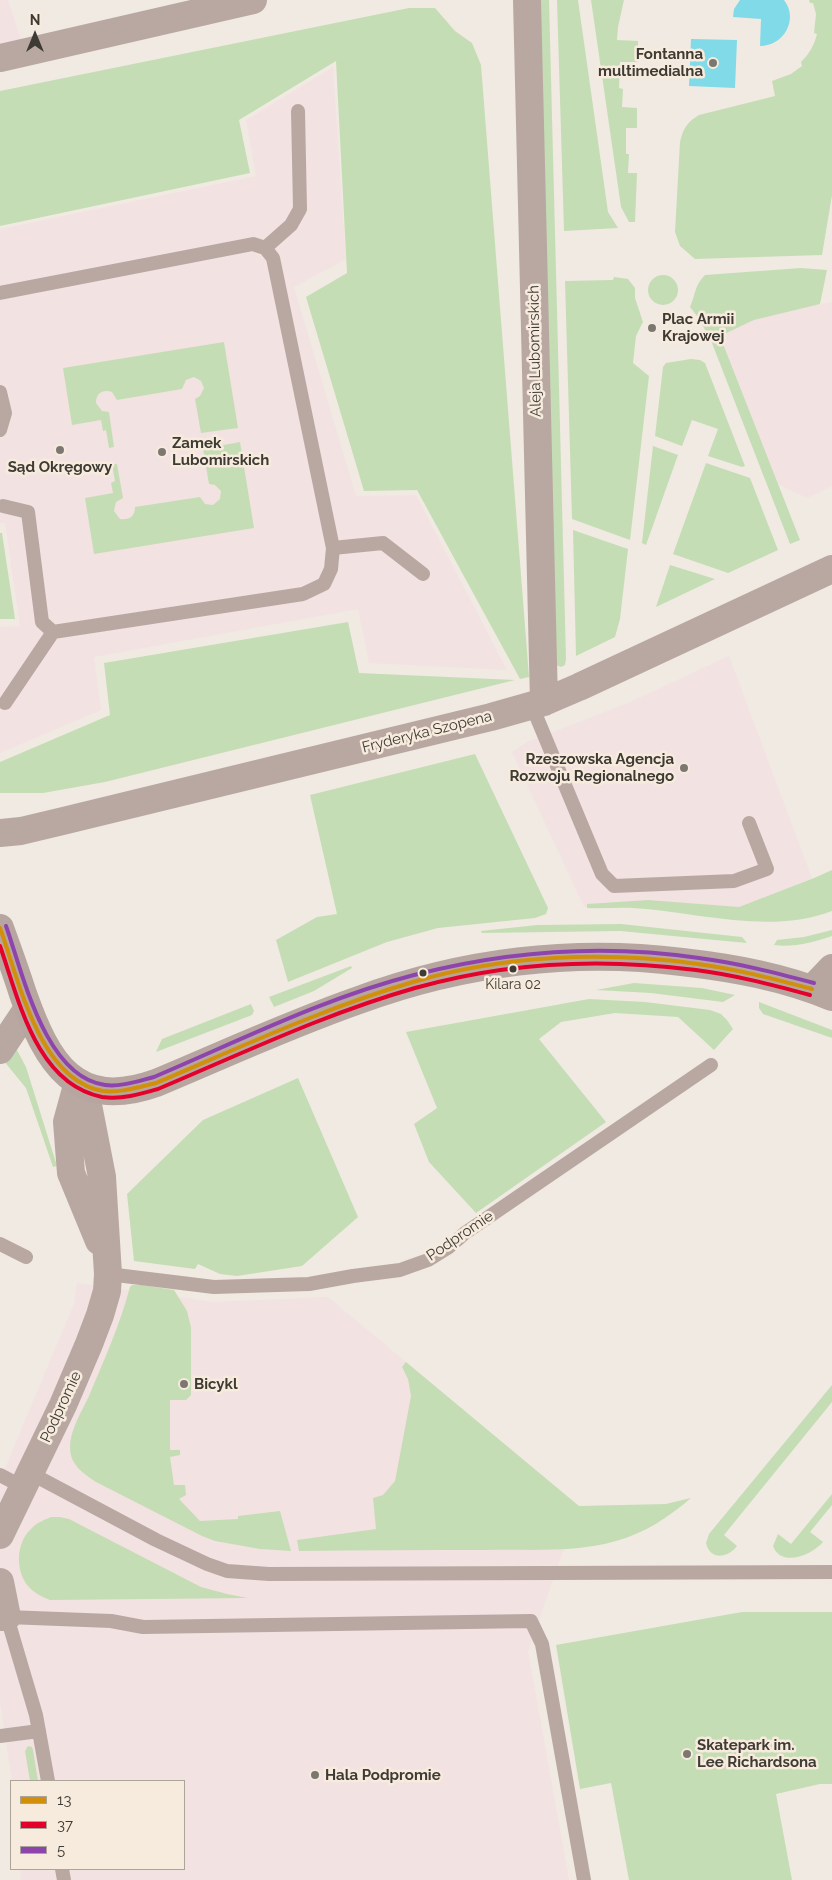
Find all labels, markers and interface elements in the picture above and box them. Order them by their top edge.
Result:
north arrow [10,10,60,60]
text: N [30,12,40,28]
place label: Fontanna multimedialna [598,45,703,80]
marker: Fontanna multimedialna [707,57,719,69]
street label: Aleja Lubomirskich [525,285,545,417]
place label: Plac Armii Krajowej [662,310,734,345]
marker: Plac Armii Krajowej [646,322,658,334]
place label: Zamek Lubomirskich [172,434,269,469]
marker: Sąd Okręgowy [54,444,66,456]
marker: Zamek Lubomirskich [156,446,168,458]
place label: Sąd Okręgowy [8,458,112,476]
street label: Fryderyka Szopena [360,707,494,757]
place label: Rzeszowska Agencja Rozwoju Regionalnego [510,750,674,785]
marker: Rzeszowska Agencja Rozwoju Regionalnego [678,762,690,774]
marker: Kilara 02 [508,964,518,974]
unlabelled marker [418,968,428,978]
place label: Kilara 02 [485,977,541,993]
street label: Podpromie [423,1207,497,1265]
street label: Podpromie [37,1369,85,1445]
place label: Bicykl [194,1375,238,1393]
marker: Bicykl [178,1378,190,1390]
place label: Skatepark im. Lee Richardsona [697,1736,817,1771]
marker: Skatepark im. Lee Richardsona [681,1748,693,1760]
place label: Hala Podpromie [325,1766,441,1784]
marker: Hala Podpromie [309,1769,321,1781]
legend [10,1780,185,1870]
text: 13 [57,1791,71,1809]
text: 37 [57,1816,73,1834]
text: 5 [57,1841,65,1859]

